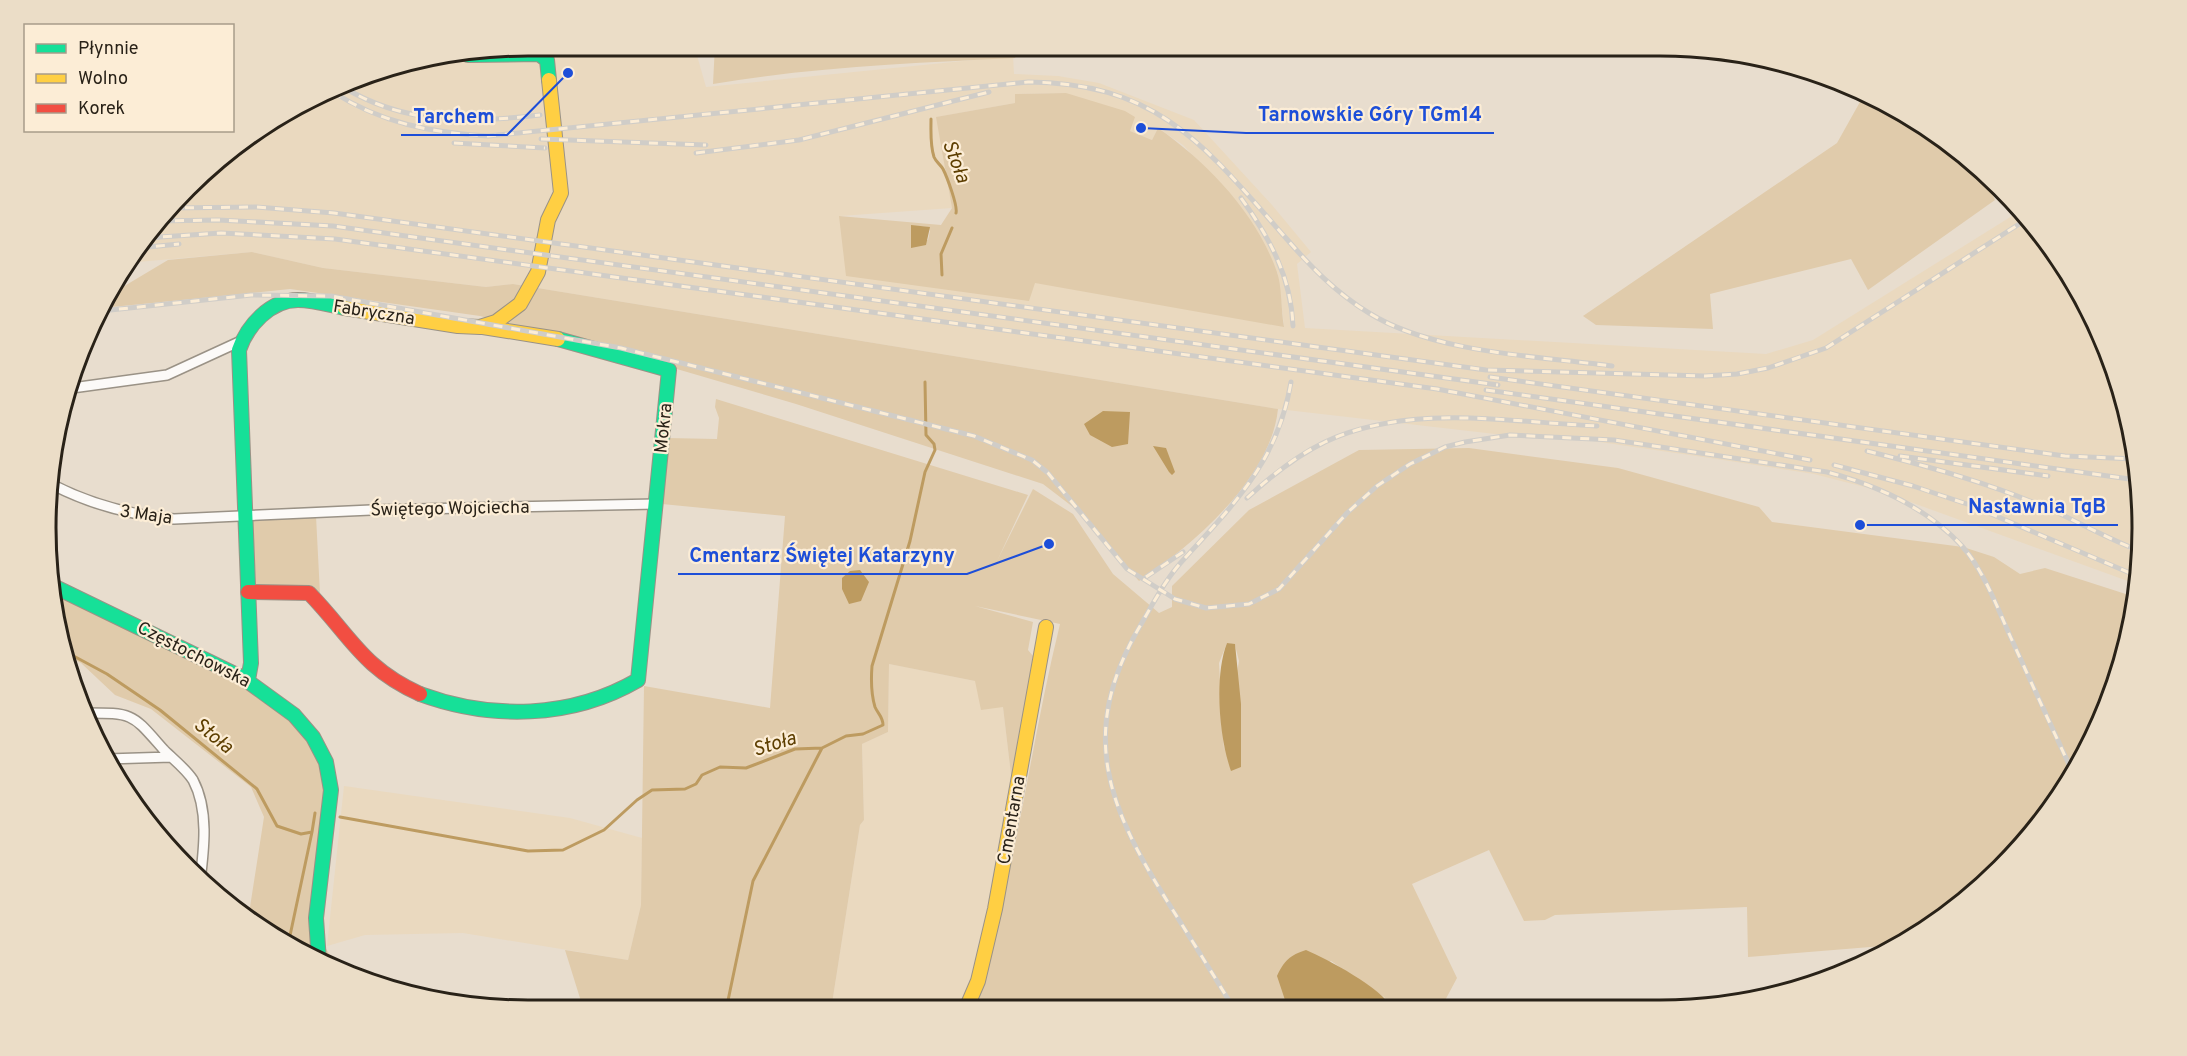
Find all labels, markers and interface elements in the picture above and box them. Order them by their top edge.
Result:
legend [24,24,234,132]
text: Płynnie [78,38,139,61]
text: Wolno [78,68,128,91]
callout: Tarnowskie Góry TGm14 [1246,95,1494,133]
callout: Tarchem [401,97,507,135]
text: Korek [78,98,125,121]
text: Tarnowskie Góry TGm14 [1258,103,1482,129]
text: Tarchem [413,105,495,131]
water label: Stoła [935,136,975,188]
street label: Fabryczna [331,296,416,331]
street label: Mokra [650,402,679,454]
callout: Nastawnia TgB [1956,487,2118,525]
street label: Świętego Wojciecha [370,495,530,522]
text: Nastawnia TgB [1968,495,2106,521]
street label: 3 Maja [118,500,174,531]
callout: Cmentarz Świętej Katarzyny [678,536,967,574]
text: Cmentarz Świętej Katarzyny [689,542,955,570]
street label: Częstochowska [133,617,254,694]
water label: Stoła [187,713,239,761]
water label: Stoła [750,726,800,764]
street label: Cmentarna [993,774,1032,866]

